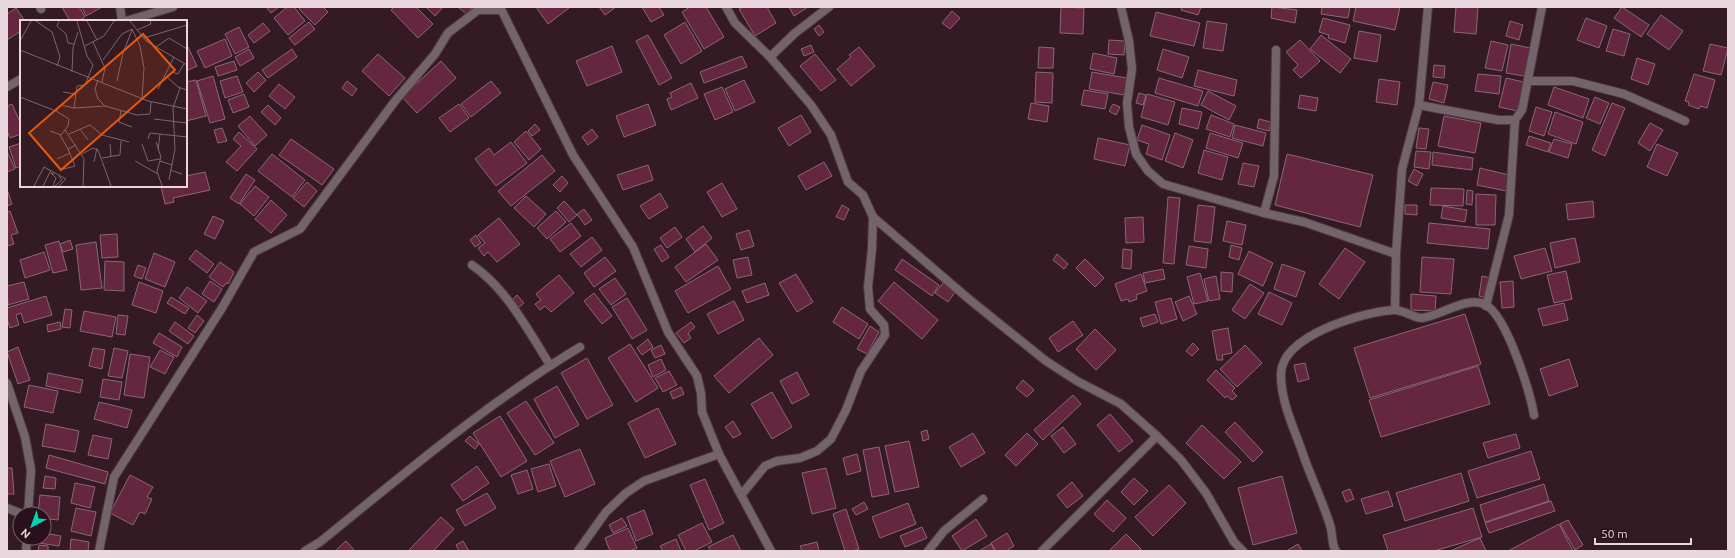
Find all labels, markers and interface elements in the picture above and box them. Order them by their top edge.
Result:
inset map [20,20,187,187]
north arrow [12,506,52,546]
scale bar [1595,520,1691,546]
text: N [18,526,32,541]
text: 50 m [1601,527,1628,540]

